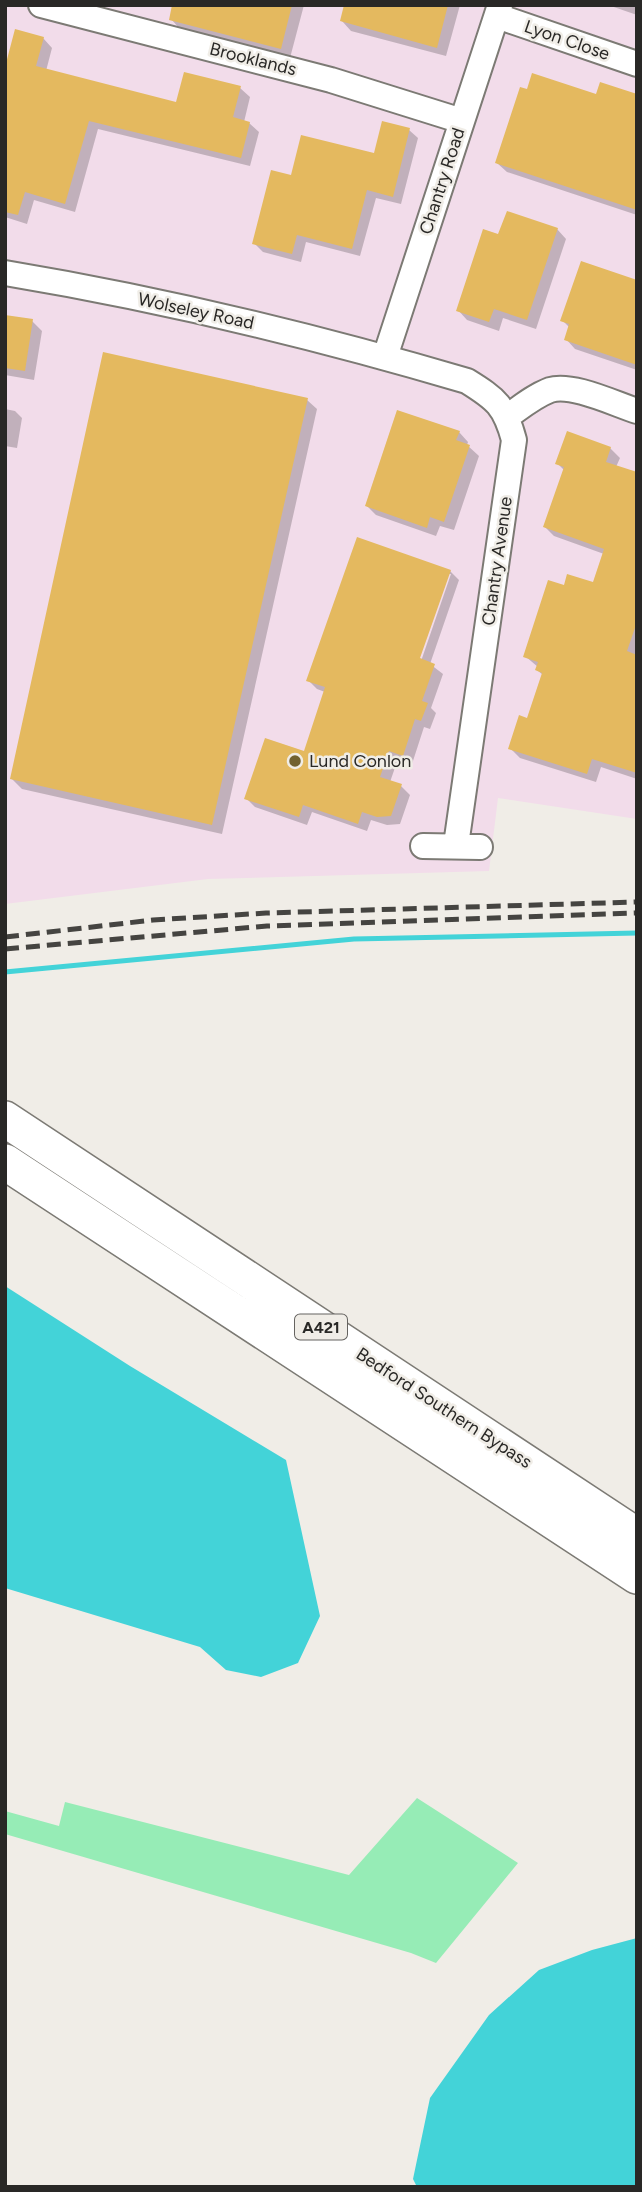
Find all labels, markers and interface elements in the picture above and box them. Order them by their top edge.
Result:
street label: Lyon Close [521,15,613,65]
street label: Brooklands [207,38,299,80]
street label: Chantry Road [414,125,470,237]
street label: Wolseley Road [136,288,256,334]
street label: Chantry Avenue [477,495,517,627]
place label: Lund Conlon [309,750,411,772]
marker: Lund Conlon [287,753,303,769]
road number: A421 [295,1315,347,1340]
street label: Bedford Southern Bypass [352,1343,536,1473]

